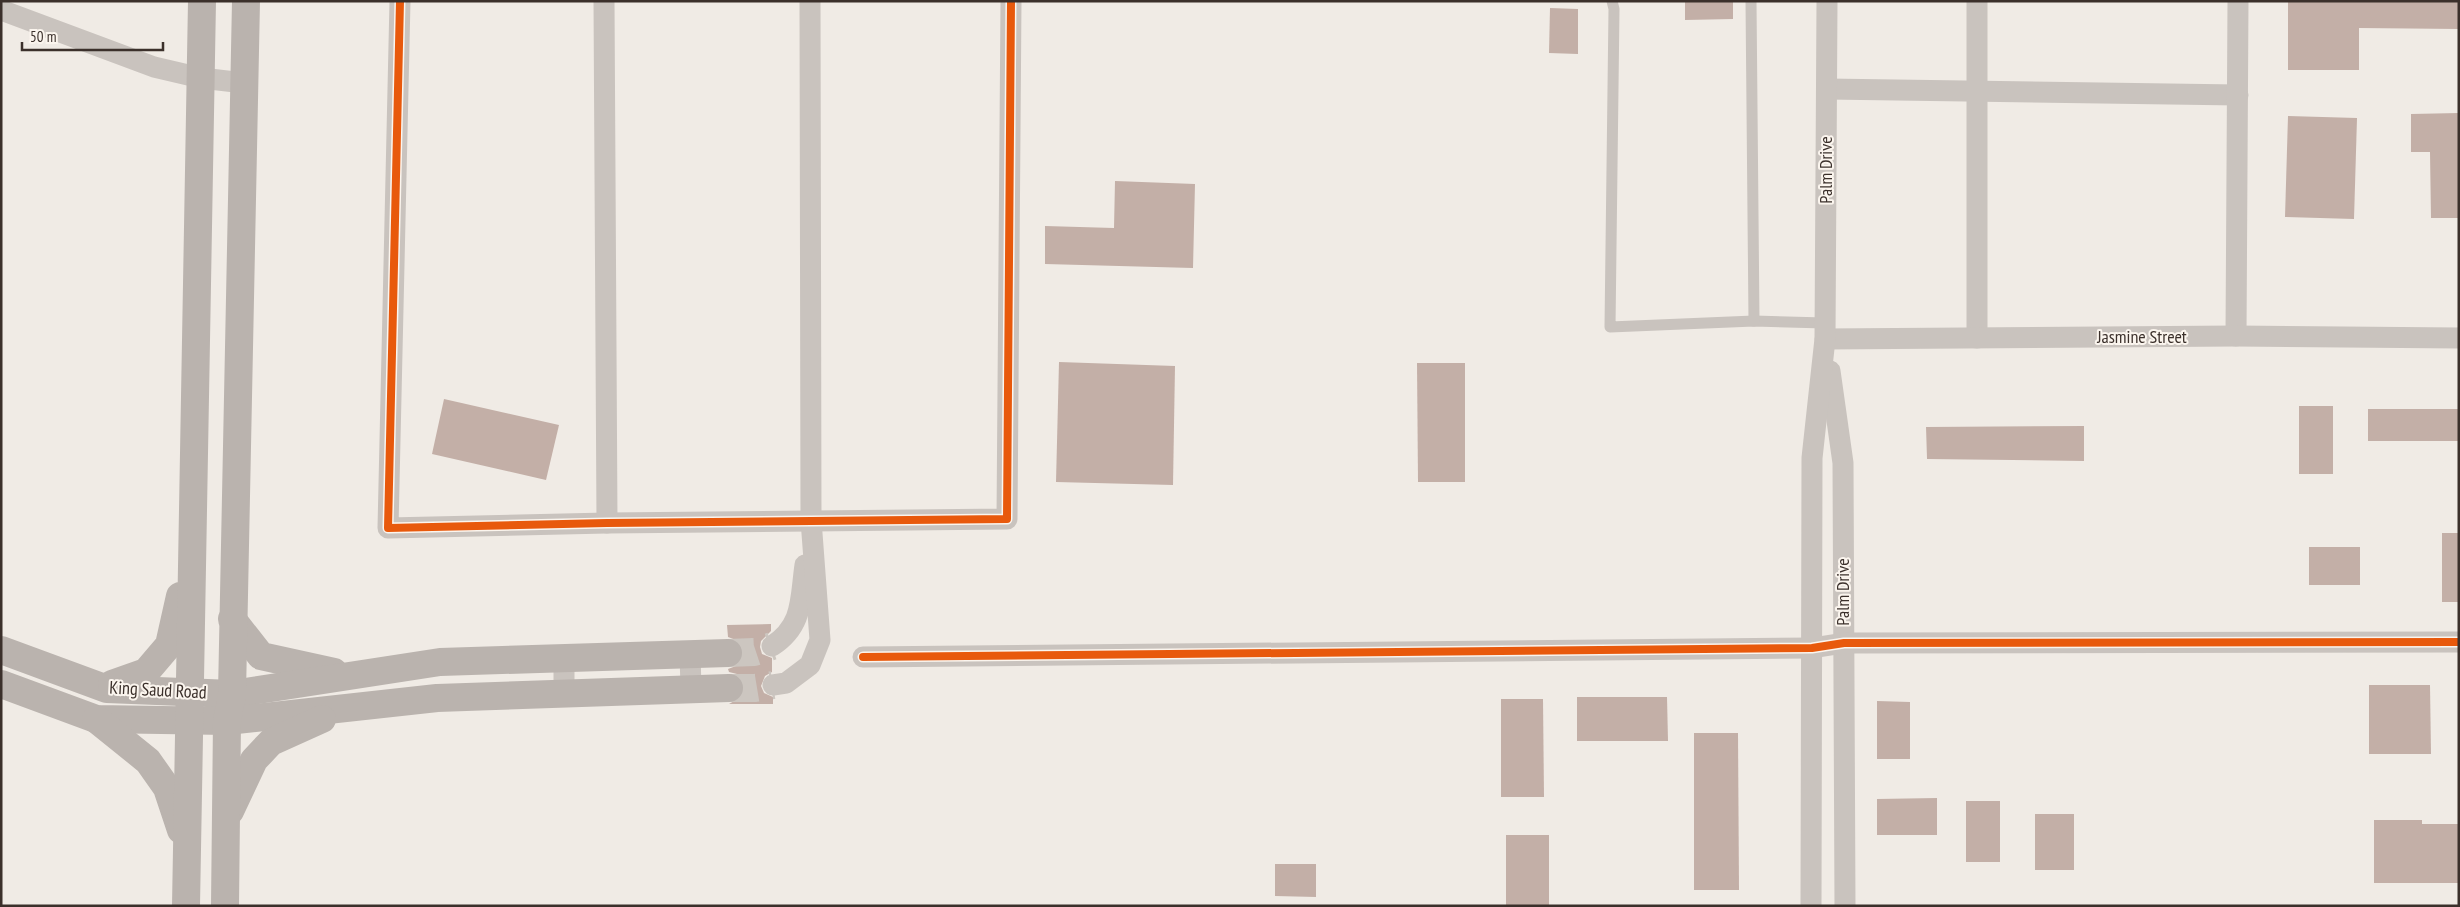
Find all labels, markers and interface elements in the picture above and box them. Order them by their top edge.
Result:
scale bar [22,20,164,52]
text: 50 m [30,27,56,46]
street label: Palm Drive [1814,136,1837,204]
street label: Jasmine Street [2096,325,2187,348]
street label: Palm Drive [1831,558,1854,626]
street label: King Saud Road [109,675,207,704]

